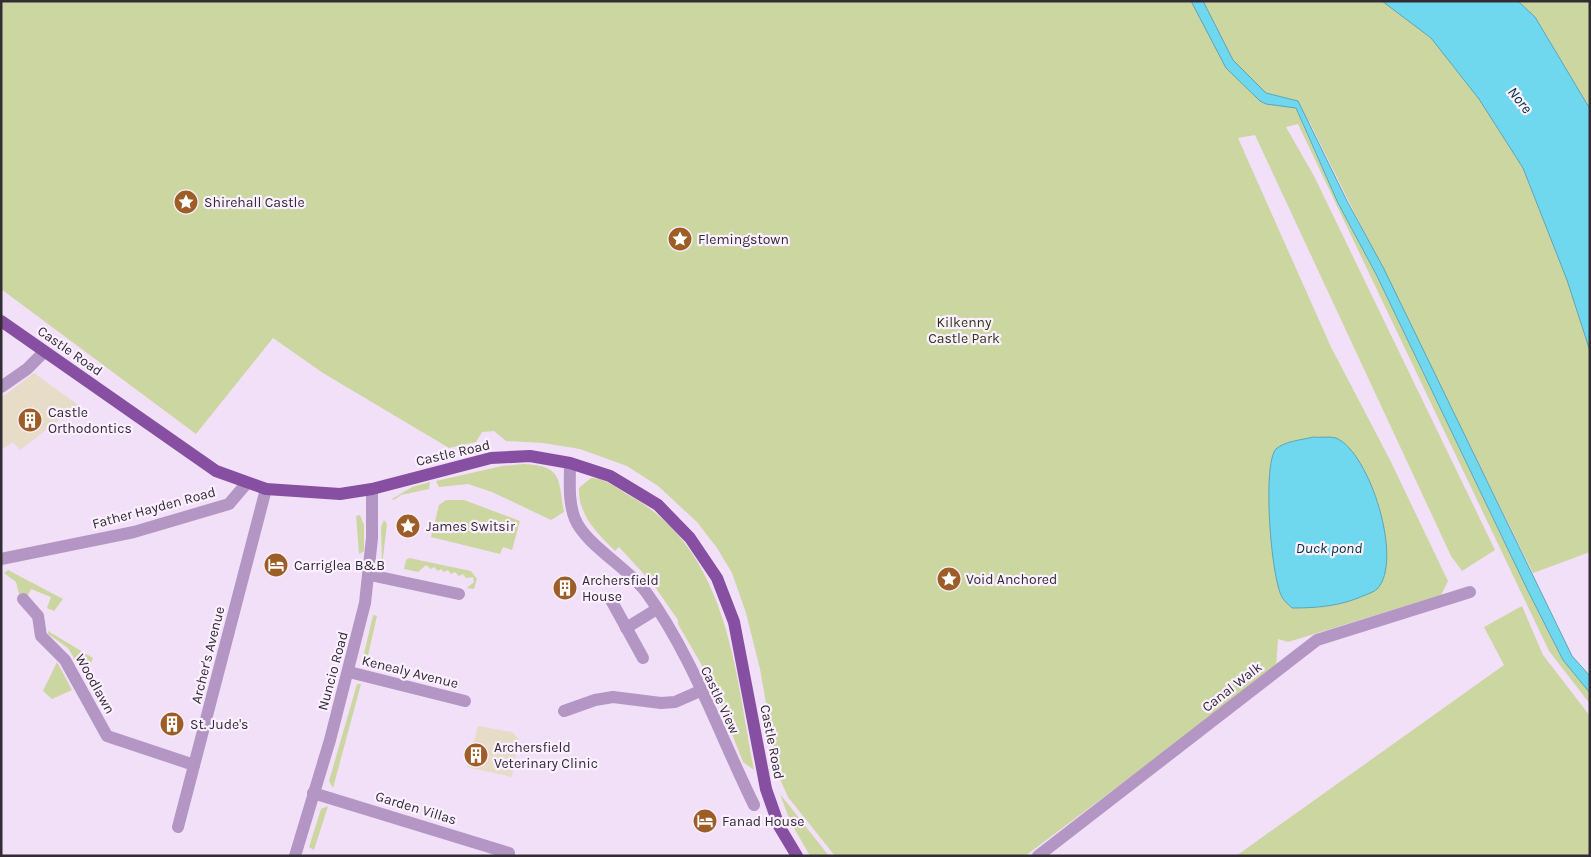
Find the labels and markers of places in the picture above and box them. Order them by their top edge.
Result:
place icon: Shirehall Castle [173,189,199,215]
place label: Shirehall Castle [204,194,305,211]
place icon: Flemingstown [667,226,693,252]
place label: Flemingstown [698,231,789,248]
place label: Castle Orthodontics [48,404,132,437]
building icon: Castle Orthodontics [17,407,43,433]
place icon: James Switsir [395,513,421,539]
place label: James Switsir [426,518,516,535]
hotel icon: Carriglea B&B [263,552,289,578]
place label: Carriglea B&B [294,557,385,574]
place icon: Void Anchored [936,566,962,592]
place label: Void Anchored [966,571,1057,588]
place label: Archersfield House [582,572,659,605]
building icon: Archersfield House [552,575,578,601]
building icon: St. Jude's [159,711,185,737]
place label: St. Jude's [190,716,248,733]
place label: Archersfield Veterinary Clinic [494,739,598,772]
building icon: Archersfield Veterinary Clinic [463,742,489,768]
hotel icon: Fanad House [692,808,718,834]
place label: Fanad House [722,813,805,830]

